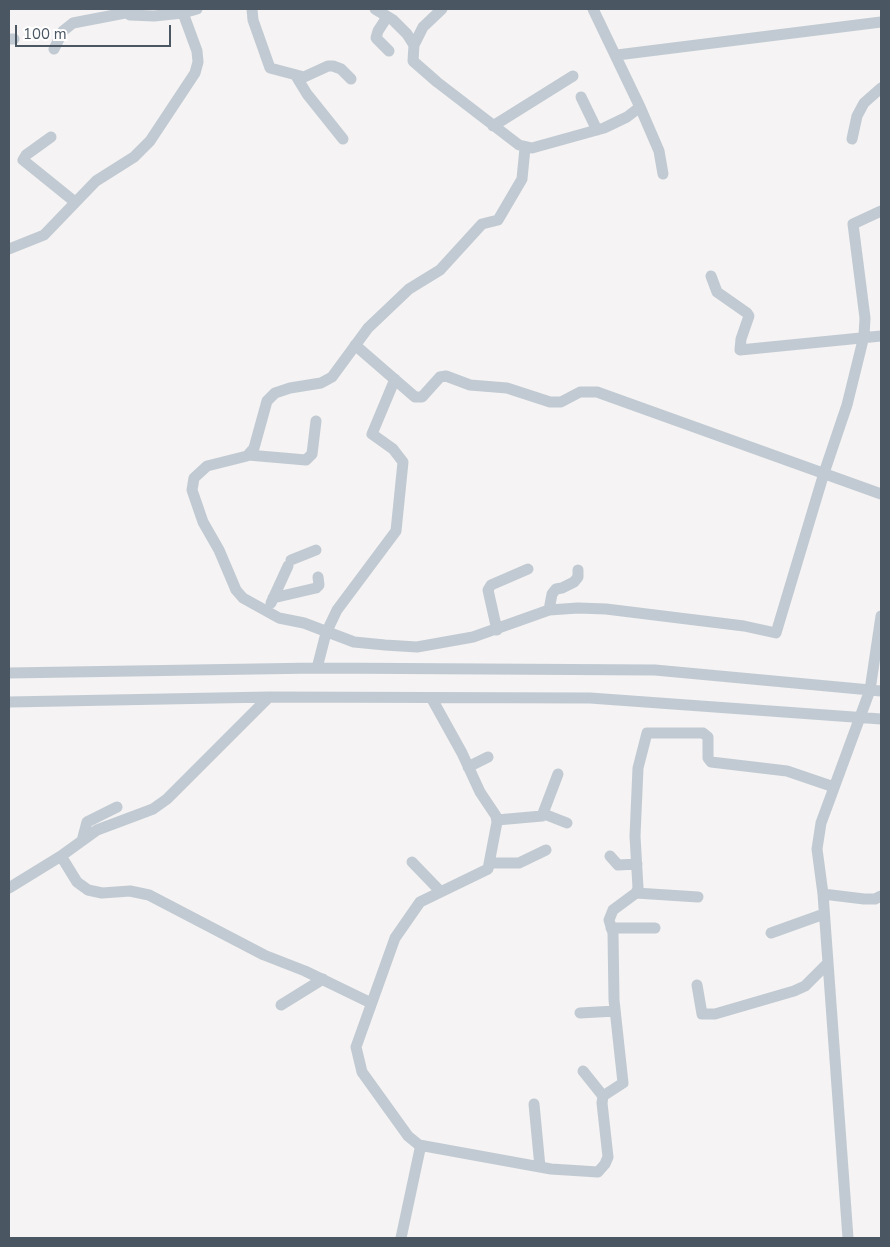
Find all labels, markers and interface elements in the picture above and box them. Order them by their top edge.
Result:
scale bar [18,15,174,47]
text: 100 m [23,24,67,44]

